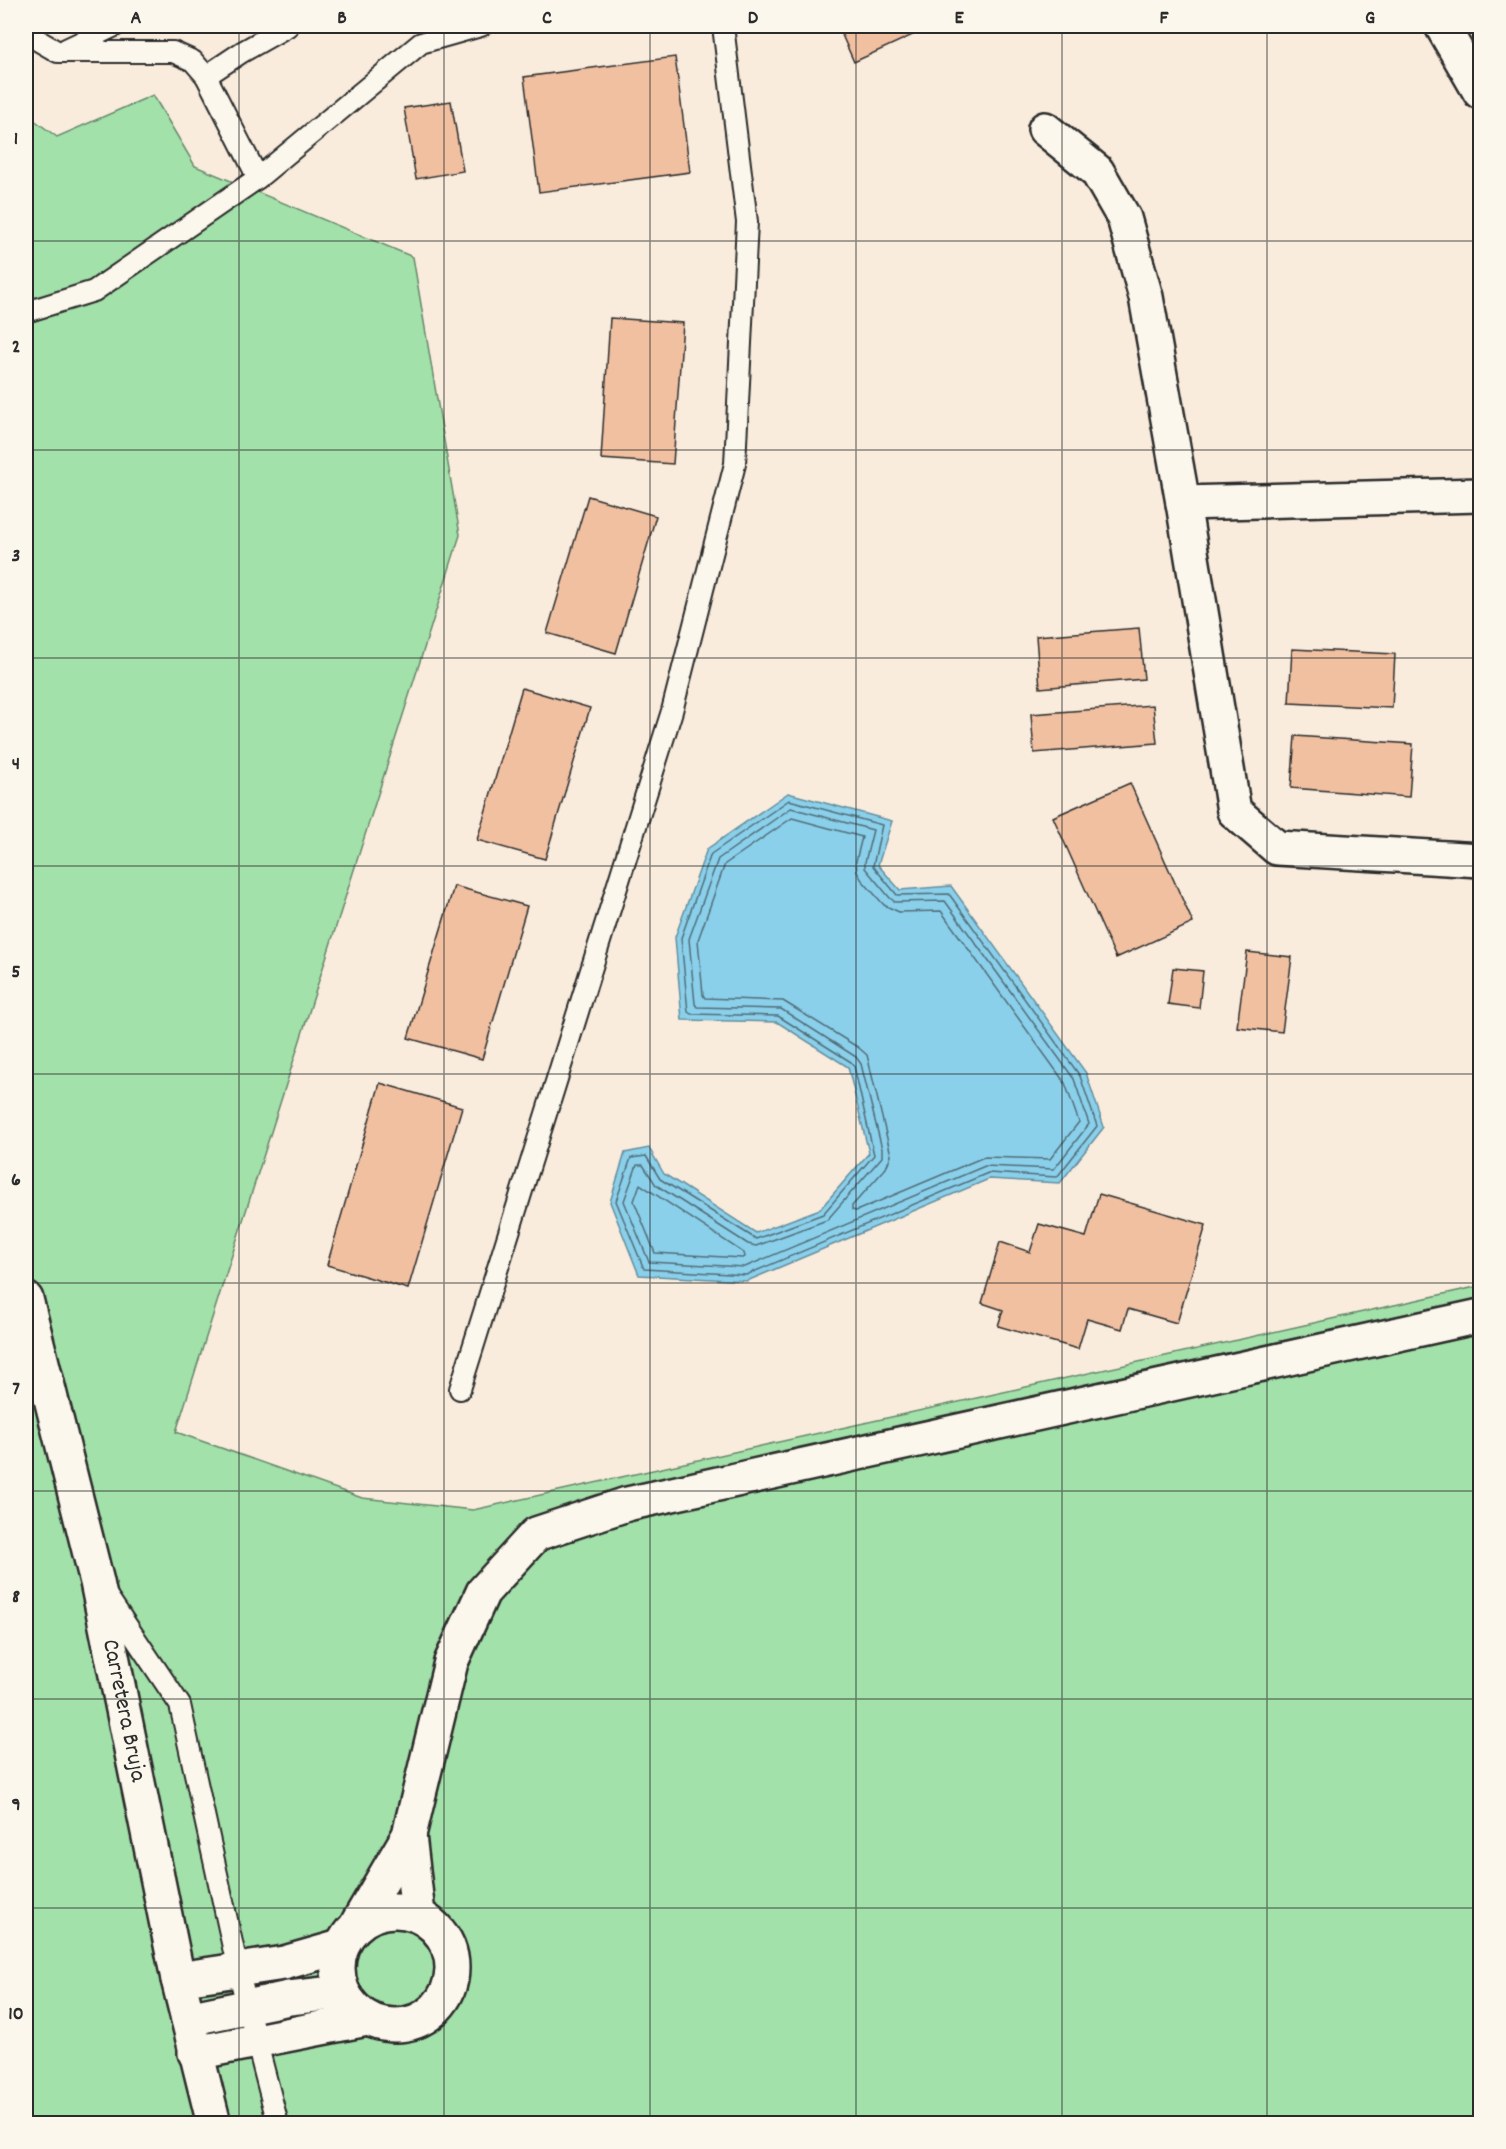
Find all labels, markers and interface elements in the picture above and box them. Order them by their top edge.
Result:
text: A [131,5,142,33]
text: B [337,5,347,33]
text: C [542,5,552,33]
text: D [748,5,759,33]
text: E [954,5,964,33]
text: F [1160,5,1170,33]
text: G [1365,5,1375,33]
text: 1 [14,126,18,154]
text: 2 [12,334,20,362]
text: 3 [12,543,20,571]
text: 4 [12,751,20,779]
text: 5 [11,959,21,987]
text: 6 [11,1167,21,1195]
text: 7 [12,1376,20,1404]
text: 8 [12,1584,20,1612]
street label: Carretera Bruja [92,1636,155,1786]
text: 9 [11,1792,21,1820]
text: 10 [8,2001,24,2029]

